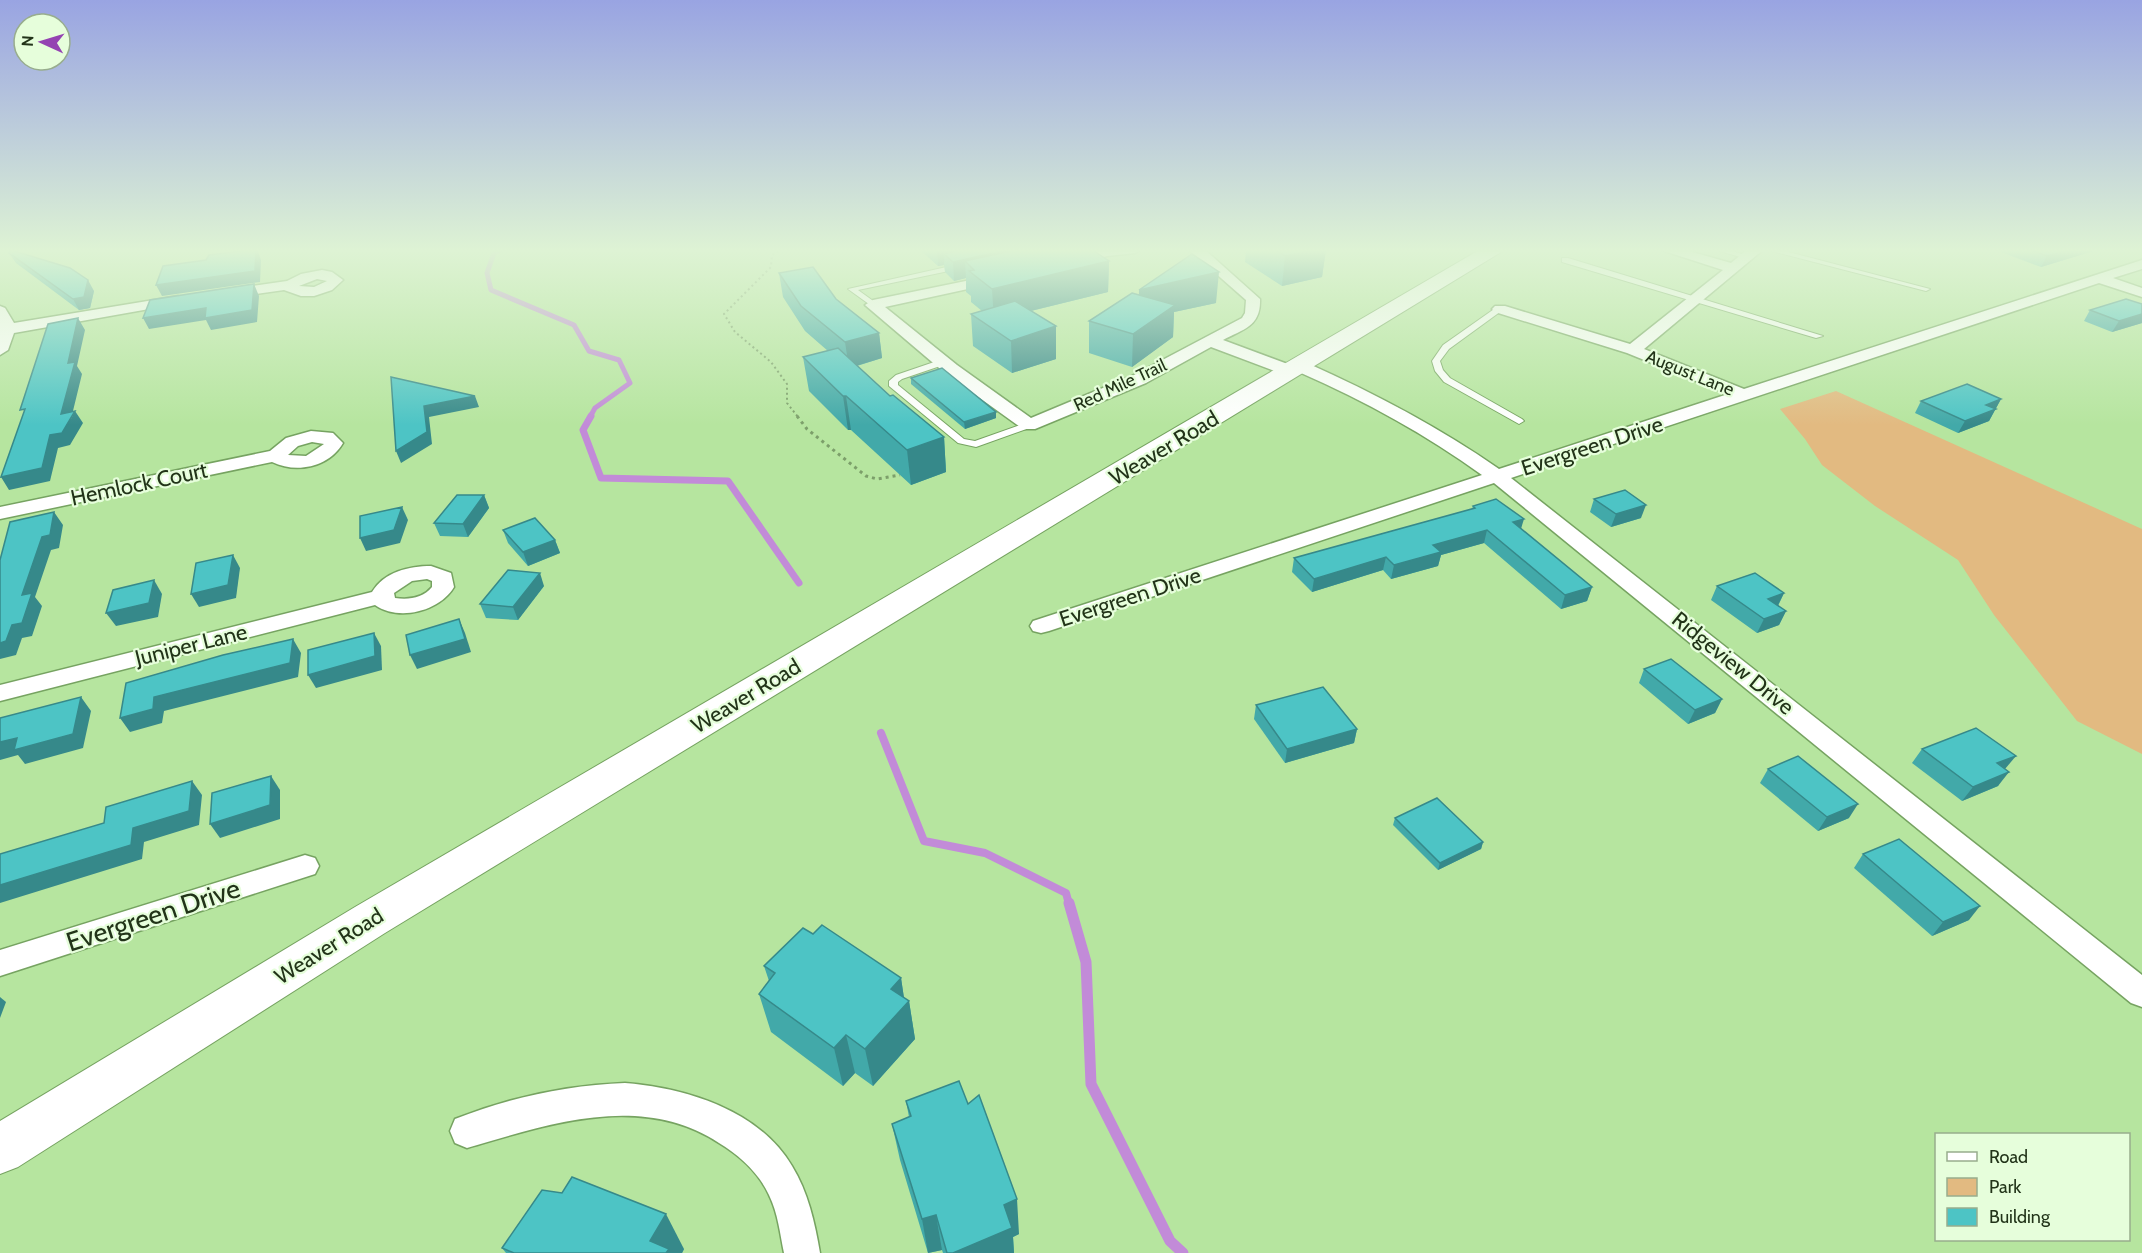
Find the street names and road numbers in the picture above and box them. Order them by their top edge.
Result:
street label: August Lane [1643,345,1737,401]
street label: Red Mile Trail [1070,354,1171,416]
street label: Weaver Road [1104,405,1224,491]
street label: Evergreen Drive [1518,410,1666,482]
street label: Hemlock Court [68,456,210,512]
street label: Evergreen Drive [1056,561,1204,633]
street label: Ridgeview Drive [1667,606,1799,720]
street label: Juniper Lane [131,618,250,672]
street label: Weaver Road [686,653,806,739]
street label: Evergreen Drive [62,871,244,959]
street label: Weaver Road [270,902,388,990]

